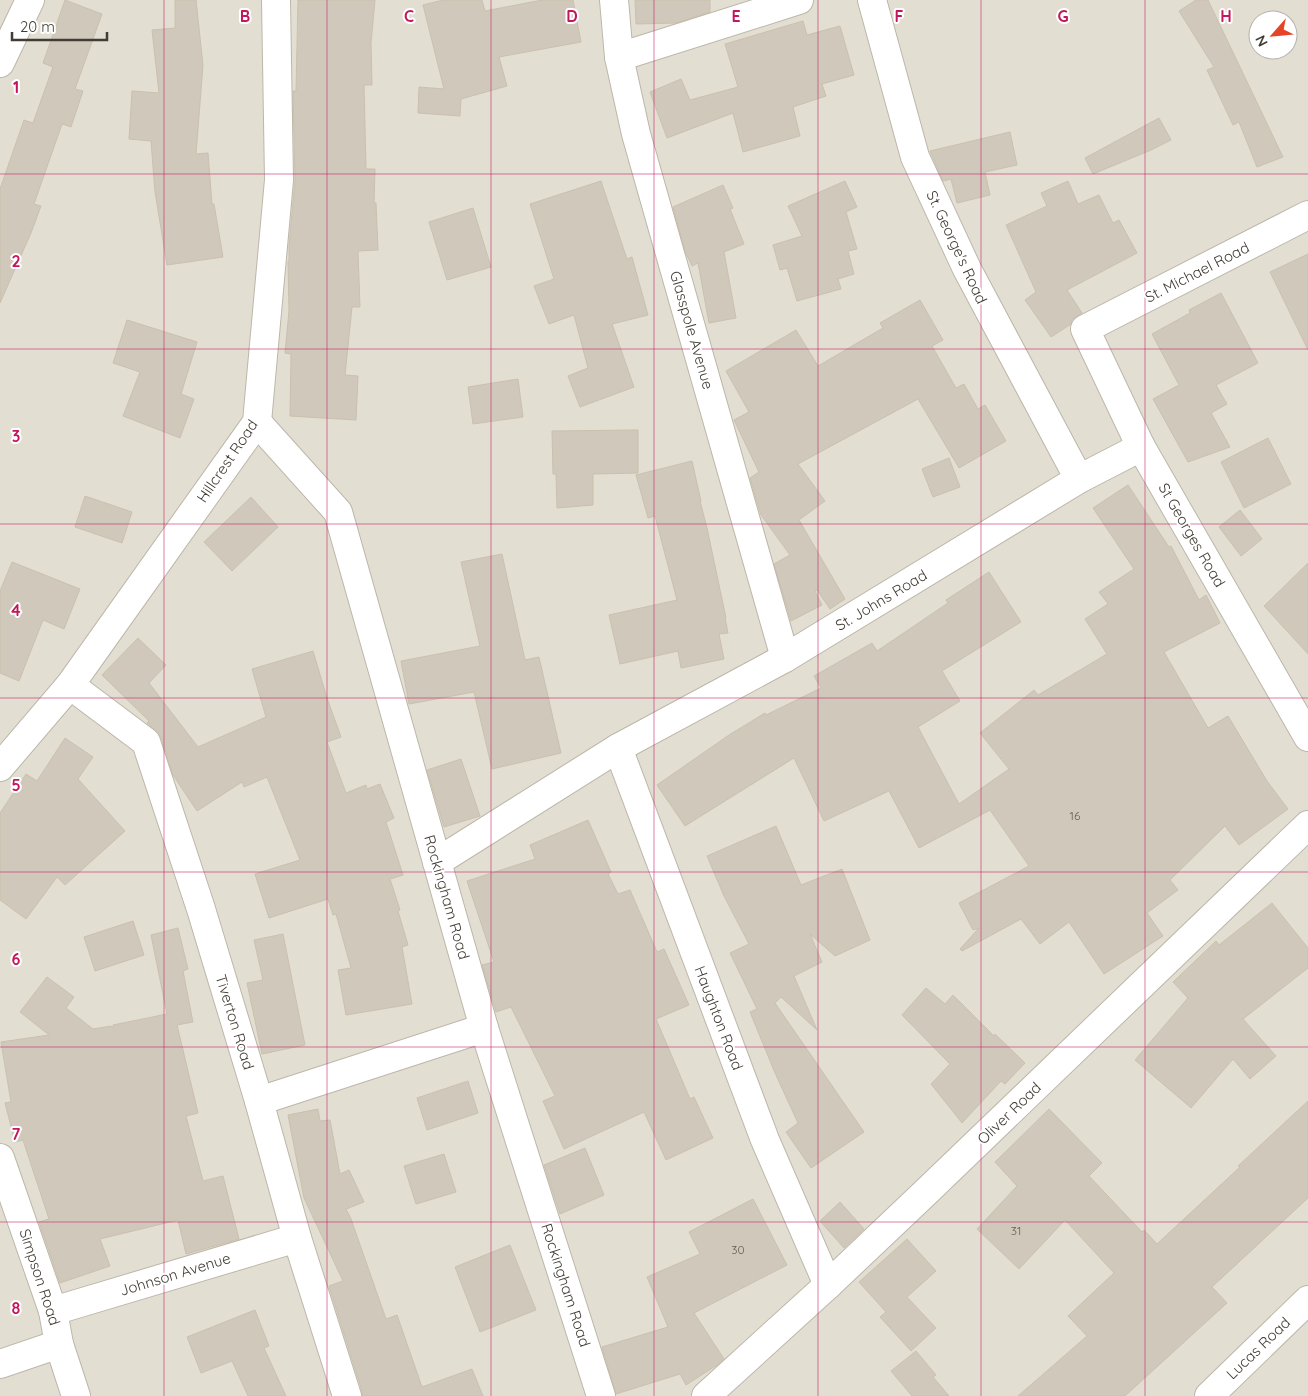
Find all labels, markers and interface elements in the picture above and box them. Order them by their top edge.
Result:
text: B [240,6,250,26]
text: C [404,6,414,26]
text: D [566,6,578,26]
text: E [731,6,741,26]
text: F [895,6,904,26]
text: G [1057,6,1069,26]
text: H [1220,6,1232,26]
scale bar [12,10,108,42]
north arrow [1248,10,1298,60]
text: 20 m [20,17,55,36]
text: N [1251,32,1272,50]
text: 1 [13,77,19,97]
street label: St. George's Road [922,187,992,307]
street label: St. Michael Road [1142,238,1252,306]
text: 2 [11,251,21,271]
street label: Glasspole Avenue [666,269,718,391]
street label: Hillcrest Road [192,416,262,506]
text: 3 [12,426,20,446]
street label: St Georges Road [1155,480,1229,590]
street label: St. Johns Road [832,565,930,635]
text: 4 [11,600,21,620]
text: 5 [11,775,21,795]
house number: 16 [1070,808,1081,823]
street label: Rockingham Road [420,833,474,961]
text: 6 [12,949,21,969]
street label: Haughton Road [690,963,748,1073]
street label: Tiverton Road [212,972,258,1072]
street label: Oliver Road [973,1078,1045,1148]
text: 7 [12,1124,21,1144]
street label: Rockingham Road [537,1221,595,1349]
house number: 31 [1011,1223,1021,1238]
street label: Simpson Road [15,1226,65,1328]
house number: 30 [731,1242,745,1257]
street label: Johnson Avenue [117,1248,233,1300]
text: 8 [12,1298,21,1318]
street label: Lucas Road [1222,1313,1294,1383]

